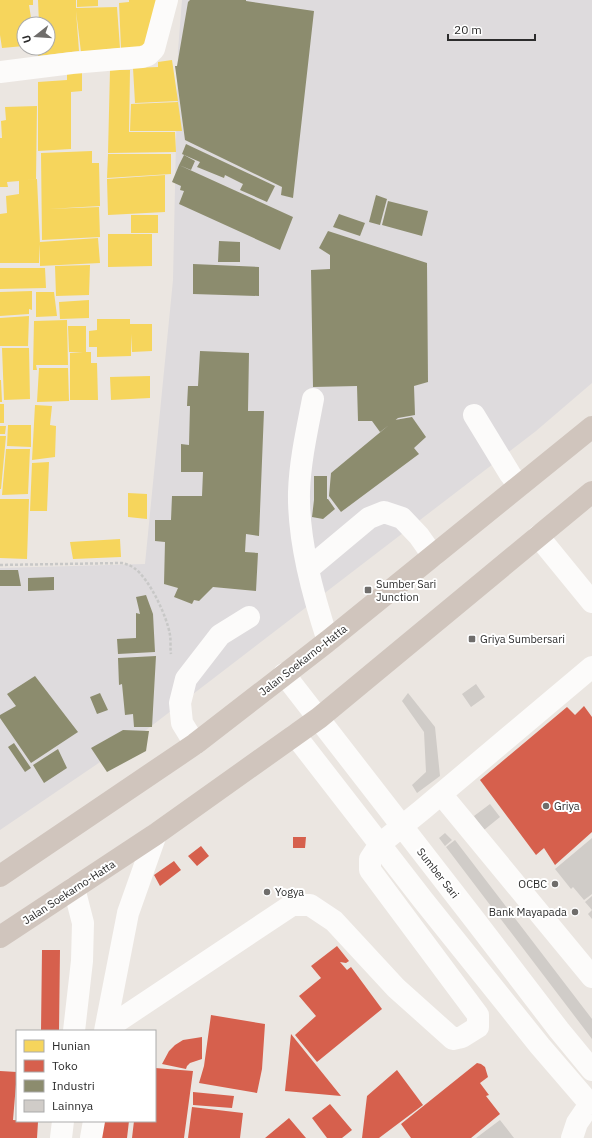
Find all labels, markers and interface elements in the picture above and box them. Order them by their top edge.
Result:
north arrow [16,16,56,56]
scale bar [448,16,535,42]
text: 20 m [454,22,482,37]
text: U [19,33,34,45]
place label: Sumber Sari Junction [376,577,436,604]
marker: Sumber Sari Junction [363,585,373,595]
street label: Jalan Soekarno-Hatta [256,621,350,699]
place label: Griya Sumbersari [480,632,565,646]
marker: Griya Sumbersari [467,634,477,644]
place label: Griya [554,799,580,813]
marker: Griya [541,801,551,811]
street label: Sumber Sari [414,845,462,901]
street label: Jalan Soekarno-Hatta [20,857,118,927]
place label: OCBC [518,877,547,891]
marker: OCBC [550,879,560,889]
place label: Yogya [275,885,304,899]
marker: Yogya [262,887,272,897]
place label: Bank Mayapada [489,905,567,919]
marker: Bank Mayapada [570,907,580,917]
legend [16,1030,156,1122]
text: Hunian [52,1038,90,1053]
text: Toko [52,1058,78,1073]
text: Industri [52,1078,95,1093]
text: Lainnya [52,1098,94,1113]

